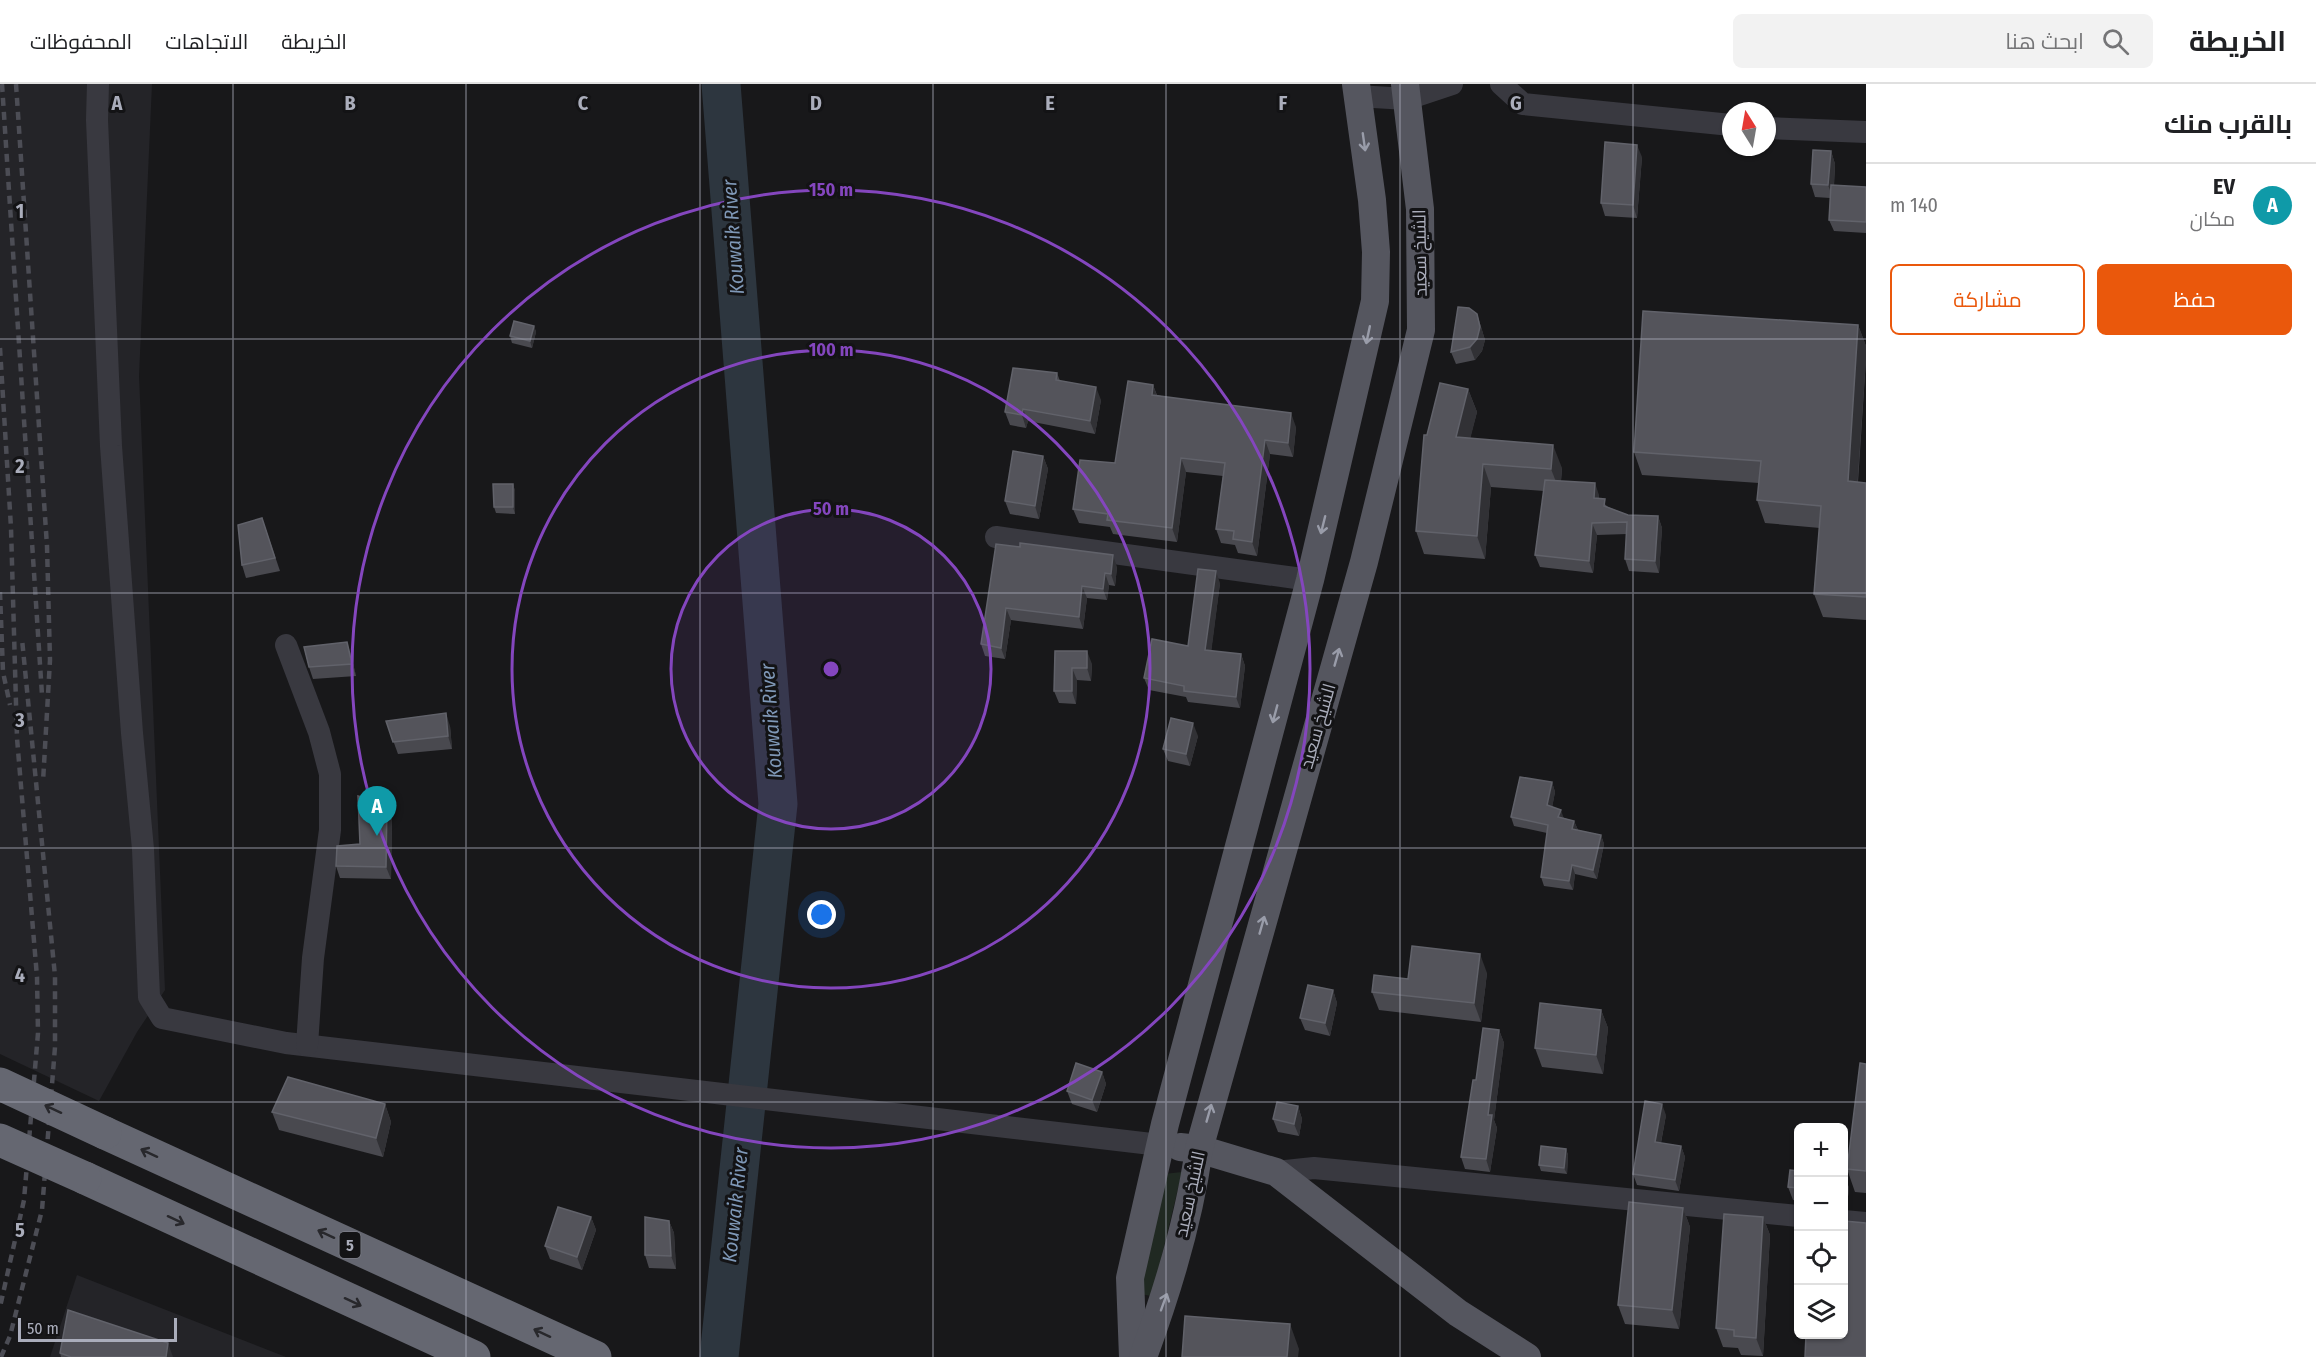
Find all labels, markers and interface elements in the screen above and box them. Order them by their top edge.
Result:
search box [1733,14,2153,68]
icon: search [2099,25,2132,58]
text: الخريطة [2189,25,2286,58]
text: ابحث هنا [2005,28,2084,55]
text: المحفوظات [30,29,132,55]
text: الاتجاهات [165,29,248,55]
text: الخريطة [281,29,347,55]
text: A [111,91,124,115]
text: B [344,91,356,115]
text: C [578,91,589,115]
text: D [810,91,822,115]
text: E [1045,91,1055,115]
text: F [1279,91,1288,115]
text: G [1510,91,1522,115]
north arrow [1722,102,1776,156]
text: بالقرب منك [2164,109,2292,140]
one-way arrow [1358,132,1369,151]
text: EV [2213,173,2235,200]
water label: Kouwaik River [717,178,749,295]
text: 150 m [809,179,853,201]
text: 140 m [1890,193,1938,217]
text: A [2267,193,2278,217]
text: 1 [16,199,24,223]
text: مكان [2190,207,2235,231]
street label: الشيخ سعيد [1408,209,1433,297]
button: مشاركة [1890,264,2085,335]
button: حفظ [2097,264,2292,335]
one-way arrow [1361,326,1373,345]
text: 100 m [809,339,853,361]
text: 2 [14,454,25,478]
text: 50 m [813,498,849,520]
one-way arrow [1317,516,1329,535]
one-way arrow [1332,647,1344,666]
centre of rings [821,659,841,679]
water label: Kouwaik River [755,662,787,779]
street label: الشيخ سعيد [1295,681,1342,771]
one-way arrow [1268,704,1280,723]
text: 3 [14,708,25,732]
pin: A [358,786,397,836]
your location [807,900,836,929]
one-way arrow [1257,916,1268,935]
text: 4 [15,963,25,987]
one-way arrow [44,1102,62,1114]
one-way arrow [1204,1104,1216,1123]
map controls [1794,1123,1848,1339]
button: + [1794,1123,1848,1177]
water label: Kouwaik River [717,1145,753,1264]
one-way arrow [141,1147,159,1159]
street label: الشيخ سعيد [1170,1149,1211,1239]
button: − [1794,1177,1848,1231]
one-way arrow [167,1215,185,1226]
text: 5 [15,1218,25,1242]
one-way arrow [318,1228,336,1240]
button: locate [1794,1231,1848,1285]
road number: 5 [340,1232,360,1258]
button: layers [1794,1285,1848,1339]
one-way arrow [1159,1293,1170,1312]
one-way arrow [344,1296,362,1308]
scale bar [18,1315,177,1342]
text: 50 m [27,1319,59,1338]
one-way arrow [533,1326,551,1337]

